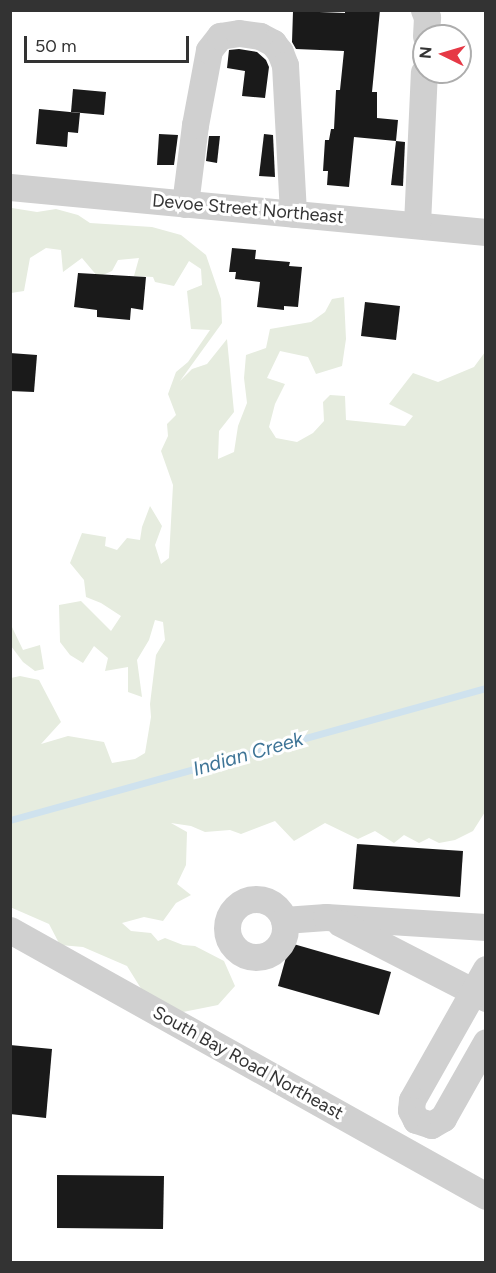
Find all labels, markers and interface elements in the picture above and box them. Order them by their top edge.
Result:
scale bar [27,24,192,62]
north arrow [412,24,472,84]
text: 50 m [35,35,77,57]
text: N [416,46,436,60]
street label: Devoe Street Northeast [151,190,345,228]
water label: Indian Creek [190,727,306,781]
street label: South Bay Road Northeast [149,1002,347,1124]

